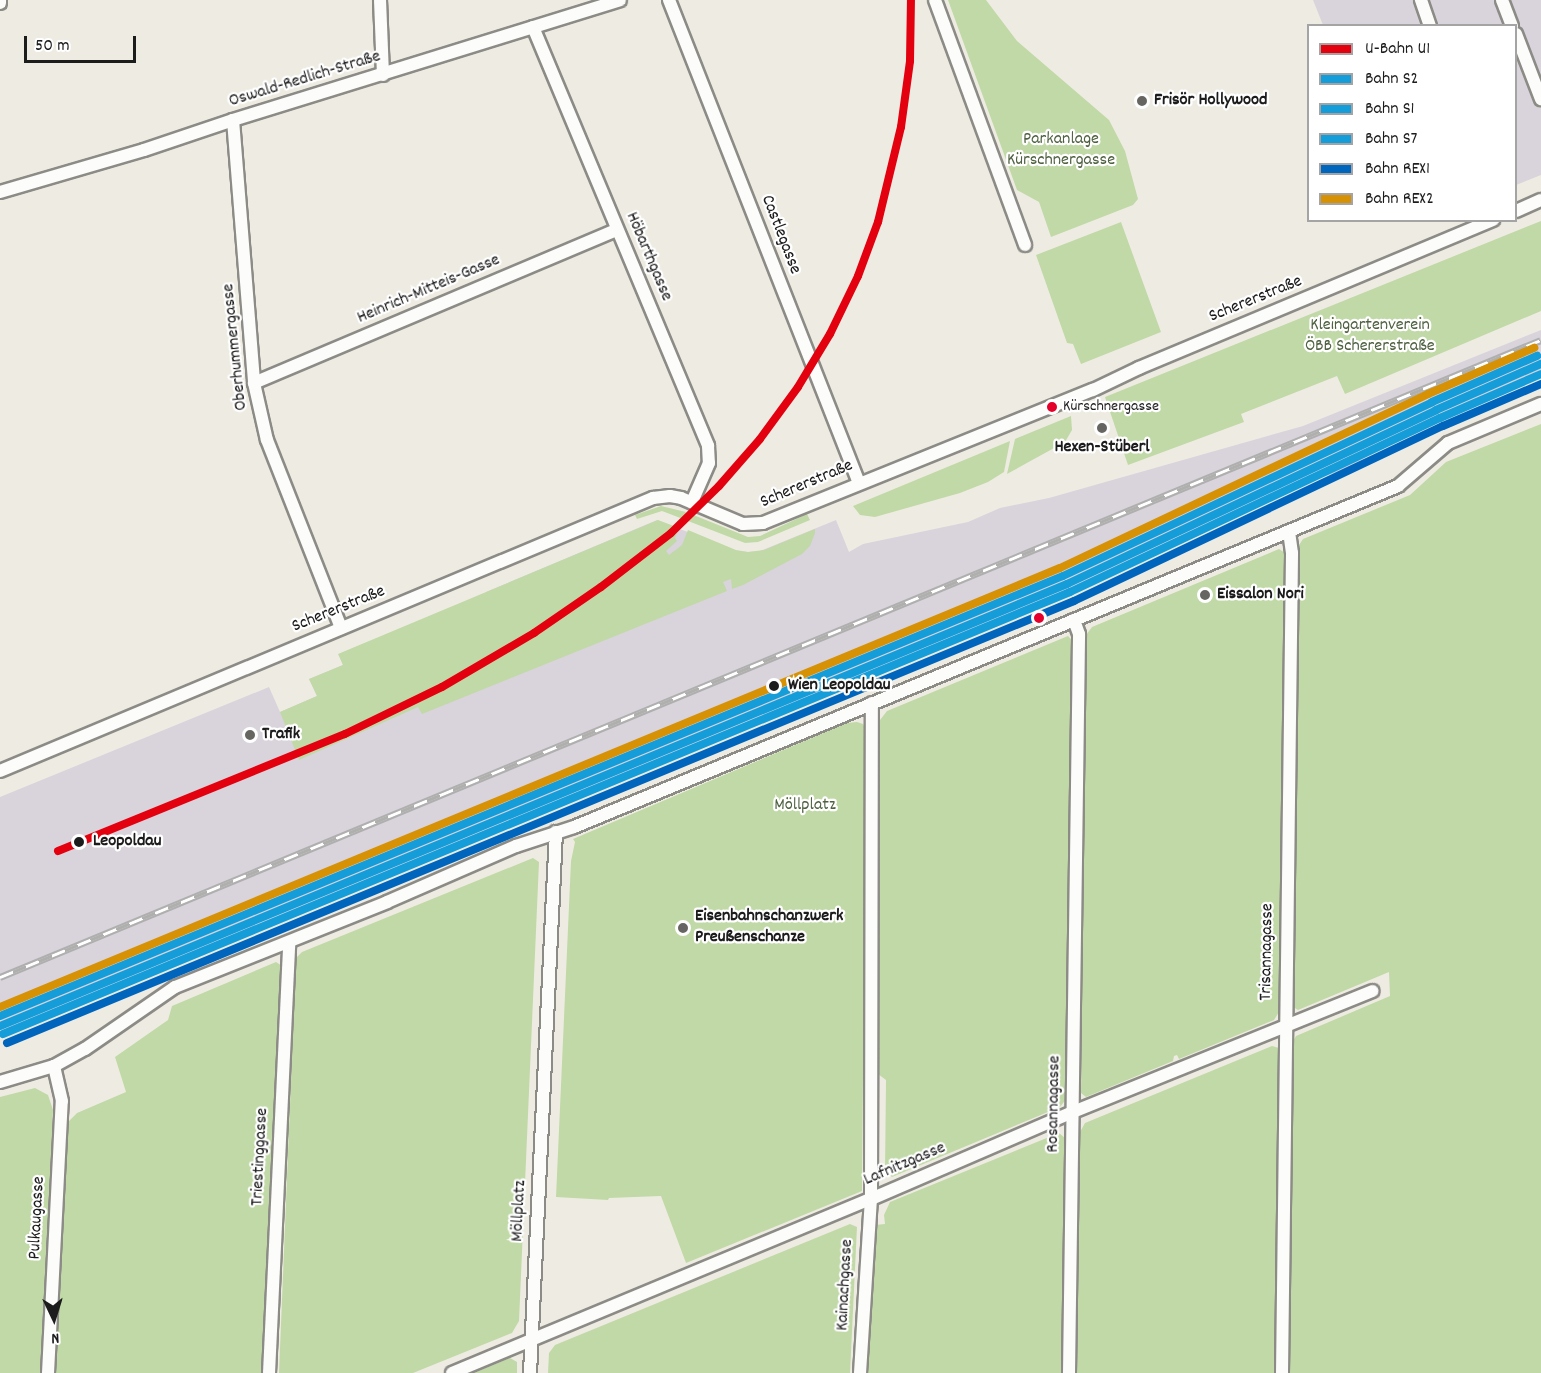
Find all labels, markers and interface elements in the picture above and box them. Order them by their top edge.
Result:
scale bar [27,24,140,62]
legend [1307,24,1517,222]
text: 50 m [35,34,70,59]
text: U-Bahn U1 [1365,37,1430,62]
street label: Oswald-Redlich-Straße [227,47,383,113]
text: Bahn S2 [1365,67,1418,92]
place label: Frisör Hollywood [1154,90,1268,112]
marker: Frisör Hollywood [1135,94,1149,108]
text: Bahn S1 [1365,97,1415,122]
text: Bahn S7 [1365,127,1418,152]
park label: Parkanlage Kürschnergasse [1007,130,1115,172]
text: Bahn REX1 [1365,157,1430,182]
text: Bahn REX2 [1365,187,1434,212]
street label: Castlegasse [755,192,805,278]
street label: Höbarthgasse [620,209,676,305]
street label: Heinrich-Mitteis-Gasse [354,250,504,330]
street label: Schererstraße [1206,272,1306,328]
street label: Oberhummergasse [219,282,253,412]
park label: Kleingartenverein ÖBB Schererstraße [1305,316,1435,358]
place label: Kürschnergasse [1063,397,1159,417]
marker: Kürschnergasse [1046,401,1058,413]
marker: Hexen-Stüberl [1095,421,1109,435]
place label: Hexen-Stüberl [1054,437,1150,459]
street label: Schererstraße [757,456,857,514]
street label: Schererstraße [289,582,389,638]
place label: Eissalon Nori [1217,584,1304,606]
marker: Eissalon Nori [1198,588,1212,602]
unlabelled marker [1033,612,1045,624]
place label: Wien Leopoldau [788,675,891,697]
marker: Wien Leopoldau [765,677,783,695]
place label: Trafik [262,724,300,746]
marker: Trafik [243,728,257,742]
park label: Möllplatz [774,795,836,817]
place label: Leopoldau [93,831,162,853]
marker: Leopoldau [70,833,88,851]
street label: Trisannagasse [1256,903,1280,1001]
place label: Eisenbahnschanzwerk Preußenschanze [695,907,843,950]
marker: Eisenbahnschanzwerk Preußenschanze [676,921,690,935]
street label: Rosannagasse [1043,1055,1067,1153]
street label: Triestinggasse [248,1107,274,1207]
street label: Lafnitzgasse [861,1138,949,1192]
street label: Pulkaugasse [25,1176,51,1260]
street label: Möllplatz [508,1180,532,1242]
street label: Kainachgasse [833,1239,859,1331]
north arrow [24,1289,84,1349]
text: N [51,1326,60,1349]

